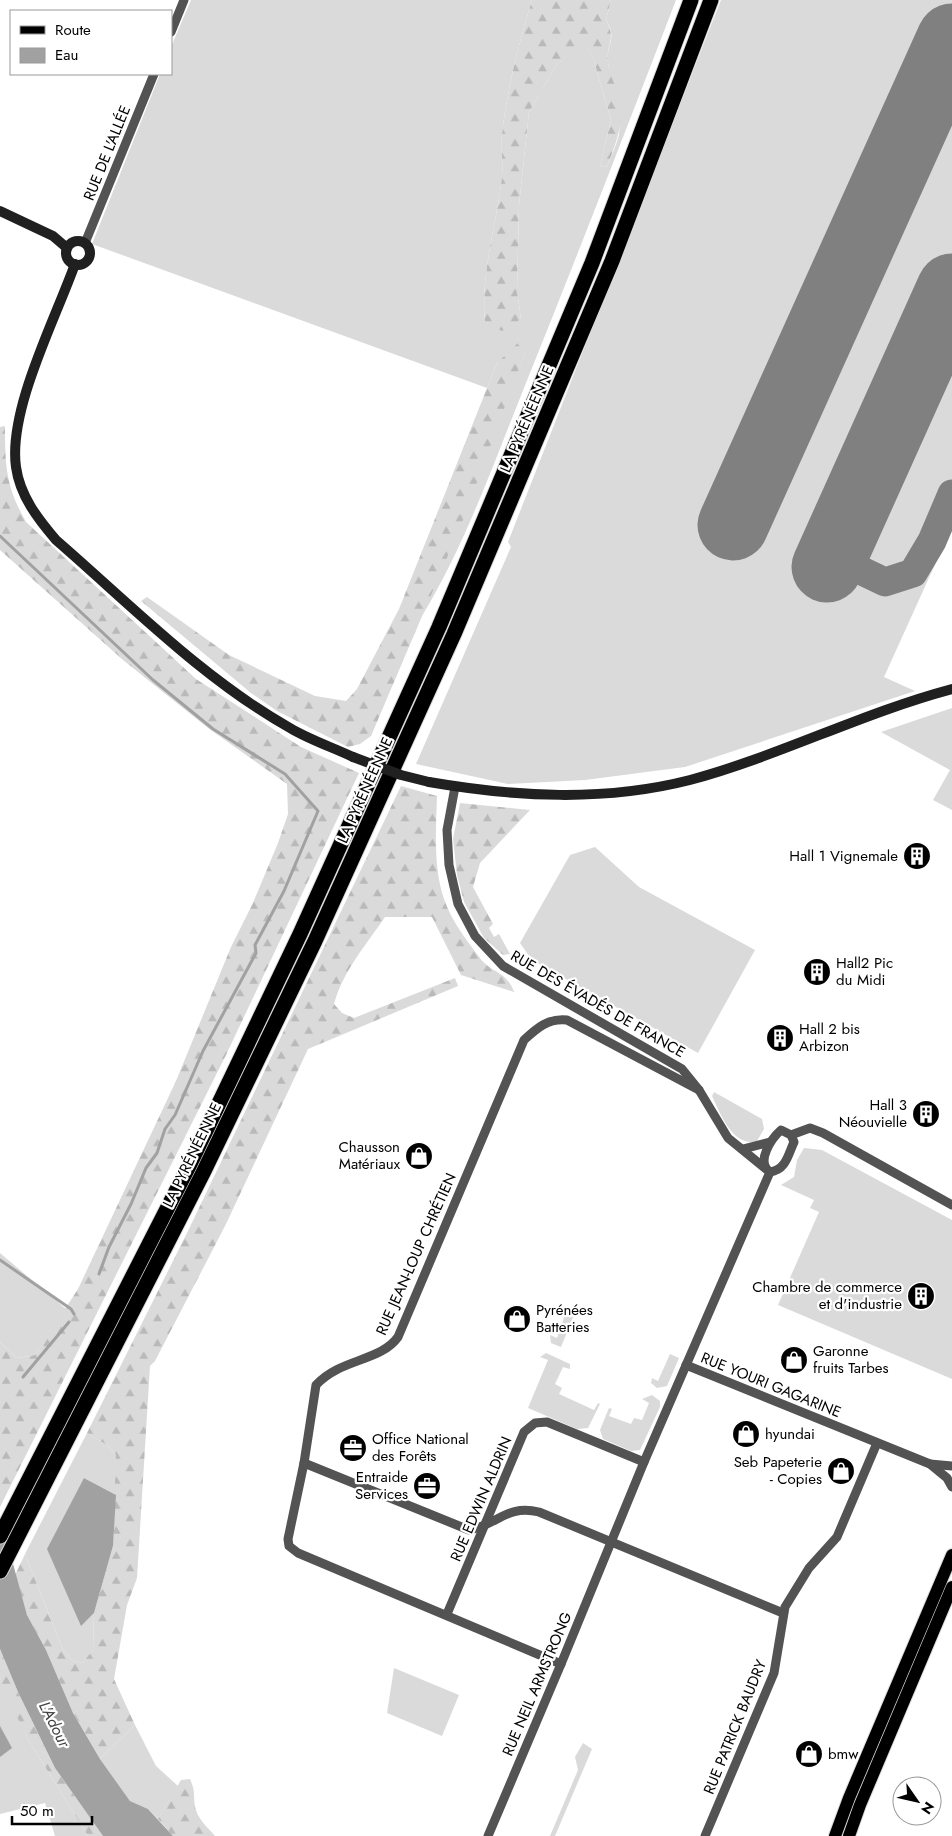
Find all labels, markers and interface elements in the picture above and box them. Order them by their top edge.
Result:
legend [10,10,172,75]
text: Route [55,19,91,41]
text: Eau [55,44,78,66]
street label: RUE DE L'ALLÉE [78,102,136,204]
street label: LA PYRÉNÉENNE [495,362,559,476]
street label: LA PYRÉNÉENNE [332,733,398,847]
building icon: Hall 1 Vignemale [902,841,932,871]
place label: Hall 1 Vignemale [789,845,898,867]
street label: RUE DES ÉVADÉS DE FRANCE [507,945,689,1063]
place label: Hall2 Pic du Midi [836,952,893,991]
building icon: Hall2 Pic du Midi [802,957,832,987]
place label: Hall 2 bis Arbizon [799,1018,860,1057]
building icon: Hall 2 bis Arbizon [765,1023,795,1053]
place label: Hall 3 Néouvielle [839,1094,907,1133]
street label: LA PYRÉNÉENNE [157,1099,227,1211]
building icon: Hall 3 Néouvielle [911,1099,941,1129]
place label: Chausson Matériaux [339,1136,401,1175]
shop icon: Chausson Matériaux [404,1141,434,1171]
street label: RUE JEAN-LOUP CHRÉTIEN [370,1169,462,1339]
place label: Chambre de commerce et d'industrie [752,1276,902,1315]
building icon: Chambre de commerce et d'industrie [906,1281,936,1311]
place label: Pyrénées Batteries [536,1299,593,1338]
shop icon: Pyrénées Batteries [502,1304,532,1334]
place label: Garonne fruits Tarbes [813,1340,889,1379]
shop icon: Garonne fruits Tarbes [779,1345,809,1375]
street label: RUE YOURI GAGARINE [697,1347,845,1423]
shop icon: hyundai [731,1419,761,1449]
place label: hyundai [765,1423,815,1445]
place label: Office National des Forêts [372,1428,469,1467]
office icon: Office National des Forêts [338,1433,368,1463]
street label: RUE EDWIN ALDRIN [445,1433,517,1565]
place label: Seb Papeterie - Copies [734,1451,822,1490]
shop icon: Seb Papeterie - Copies [826,1456,856,1486]
place label: Entraide Services [355,1466,408,1505]
office icon: Entraide Services [412,1471,442,1501]
street label: RUE NEIL ARMSTRONG [497,1609,577,1759]
street label: RUE PATRICK BAUDRY [698,1656,772,1798]
water label: L'Adour [33,1697,77,1753]
shop icon: bmw [794,1739,824,1769]
place label: bmw [828,1743,859,1765]
north arrow [892,1776,942,1826]
scale bar [12,1794,92,1826]
text: N [916,1798,939,1818]
text: 50 m [20,1800,54,1822]

